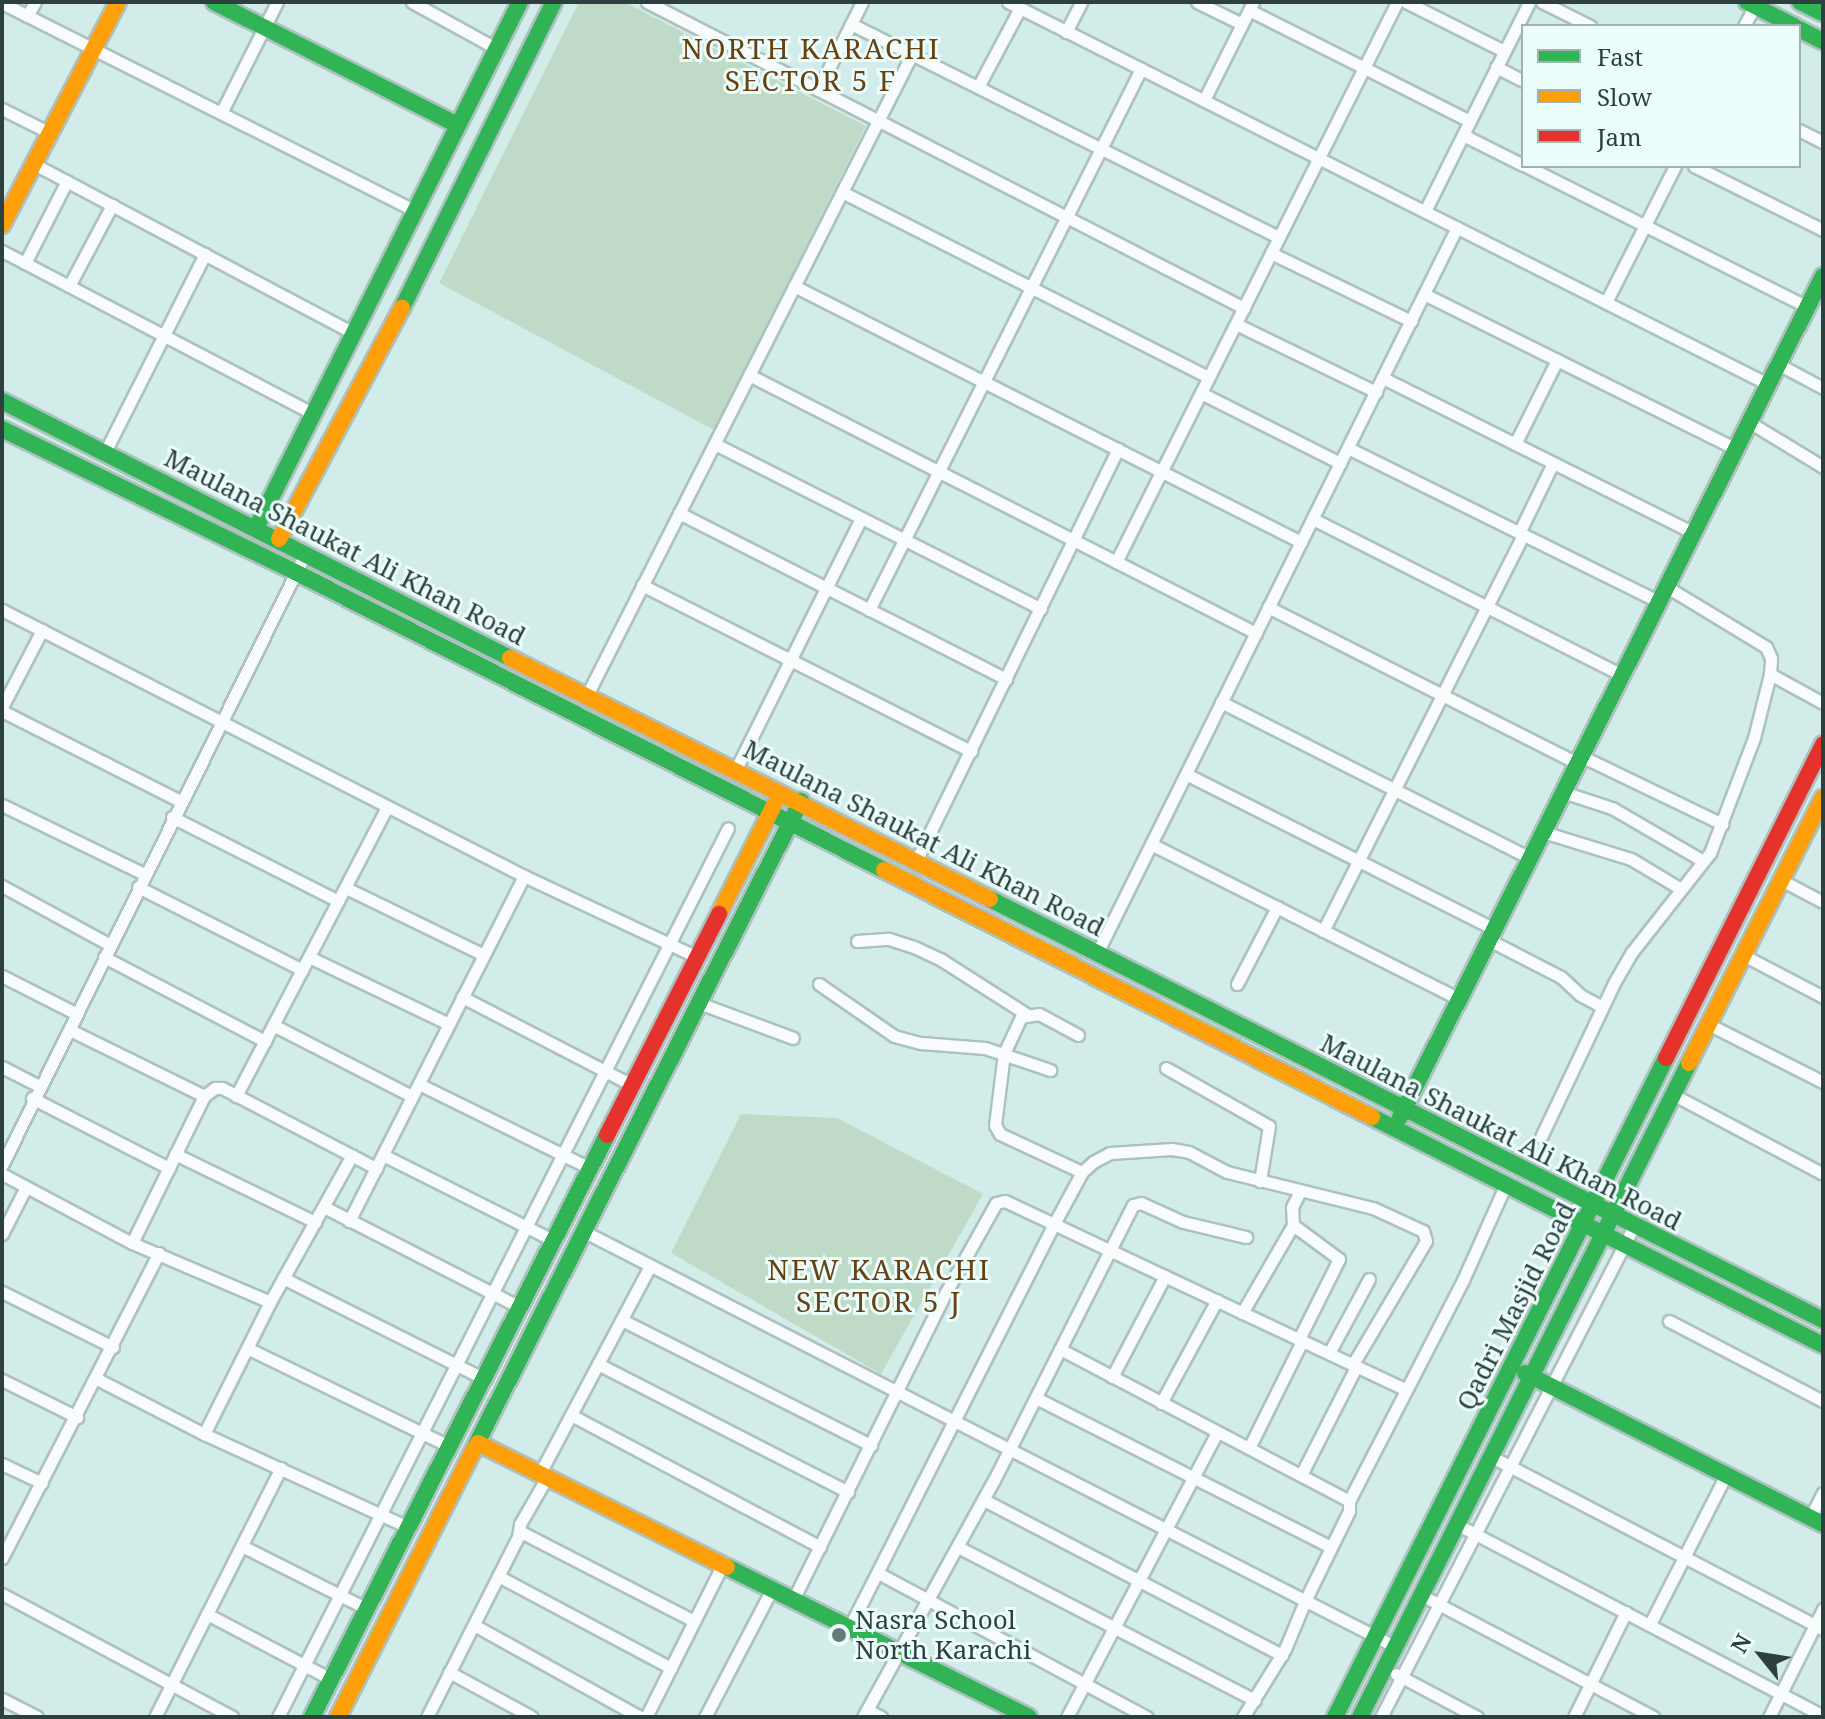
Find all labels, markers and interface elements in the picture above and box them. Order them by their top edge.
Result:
legend [1521,24,1801,168]
district label: NORTH KARACHI SECTOR 5 F [681,31,941,97]
text: Fast [1597,40,1643,73]
text: Slow [1597,80,1652,113]
text: Jam [1597,120,1642,153]
street label: Maulana Shaukat Ali Khan Road [159,442,531,652]
street label: Maulana Shaukat Ali Khan Road [738,733,1110,943]
street label: Maulana Shaukat Ali Khan Road [1315,1027,1687,1237]
street label: Qadri Masjid Road [1450,1197,1582,1415]
district label: NEW KARACHI SECTOR 5 J [767,1252,991,1318]
place label: Nasra School North Karachi [855,1604,1031,1666]
north arrow [1721,1615,1801,1695]
marker: Nasra School North Karachi [830,1626,848,1644]
text: N [1723,1628,1758,1658]

